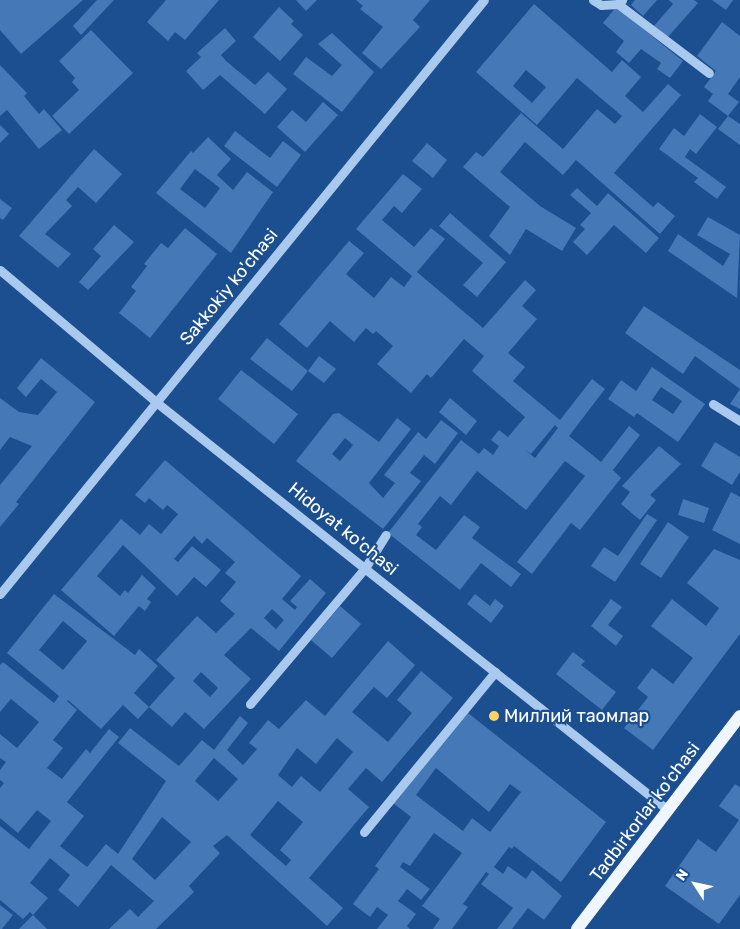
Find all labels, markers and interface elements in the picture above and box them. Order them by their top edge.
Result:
street label: Sakkokiy ko'chasi [175,224,283,350]
street label: Hidoyat ko'chasi [284,478,402,580]
place label: Миллий таомлар [504,705,649,727]
marker: Миллий таомлар [488,710,500,722]
street label: Tadbirkorlar ko'chasi [585,738,705,886]
north arrow [670,859,720,909]
text: N [672,866,692,884]

